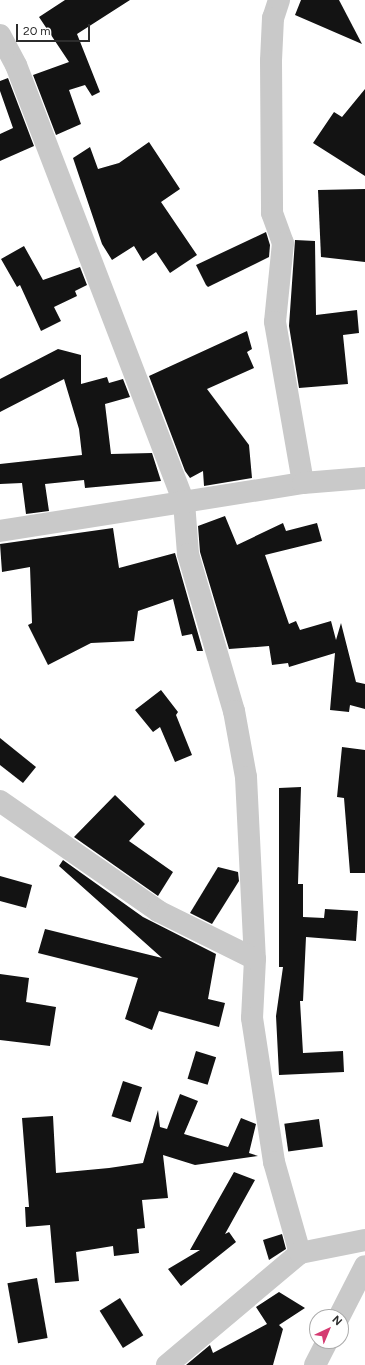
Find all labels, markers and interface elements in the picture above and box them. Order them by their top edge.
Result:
scale bar [18,16,92,42]
text: 20 m [23,24,51,38]
north arrow [309,1309,349,1349]
text: N [329,1313,345,1328]

